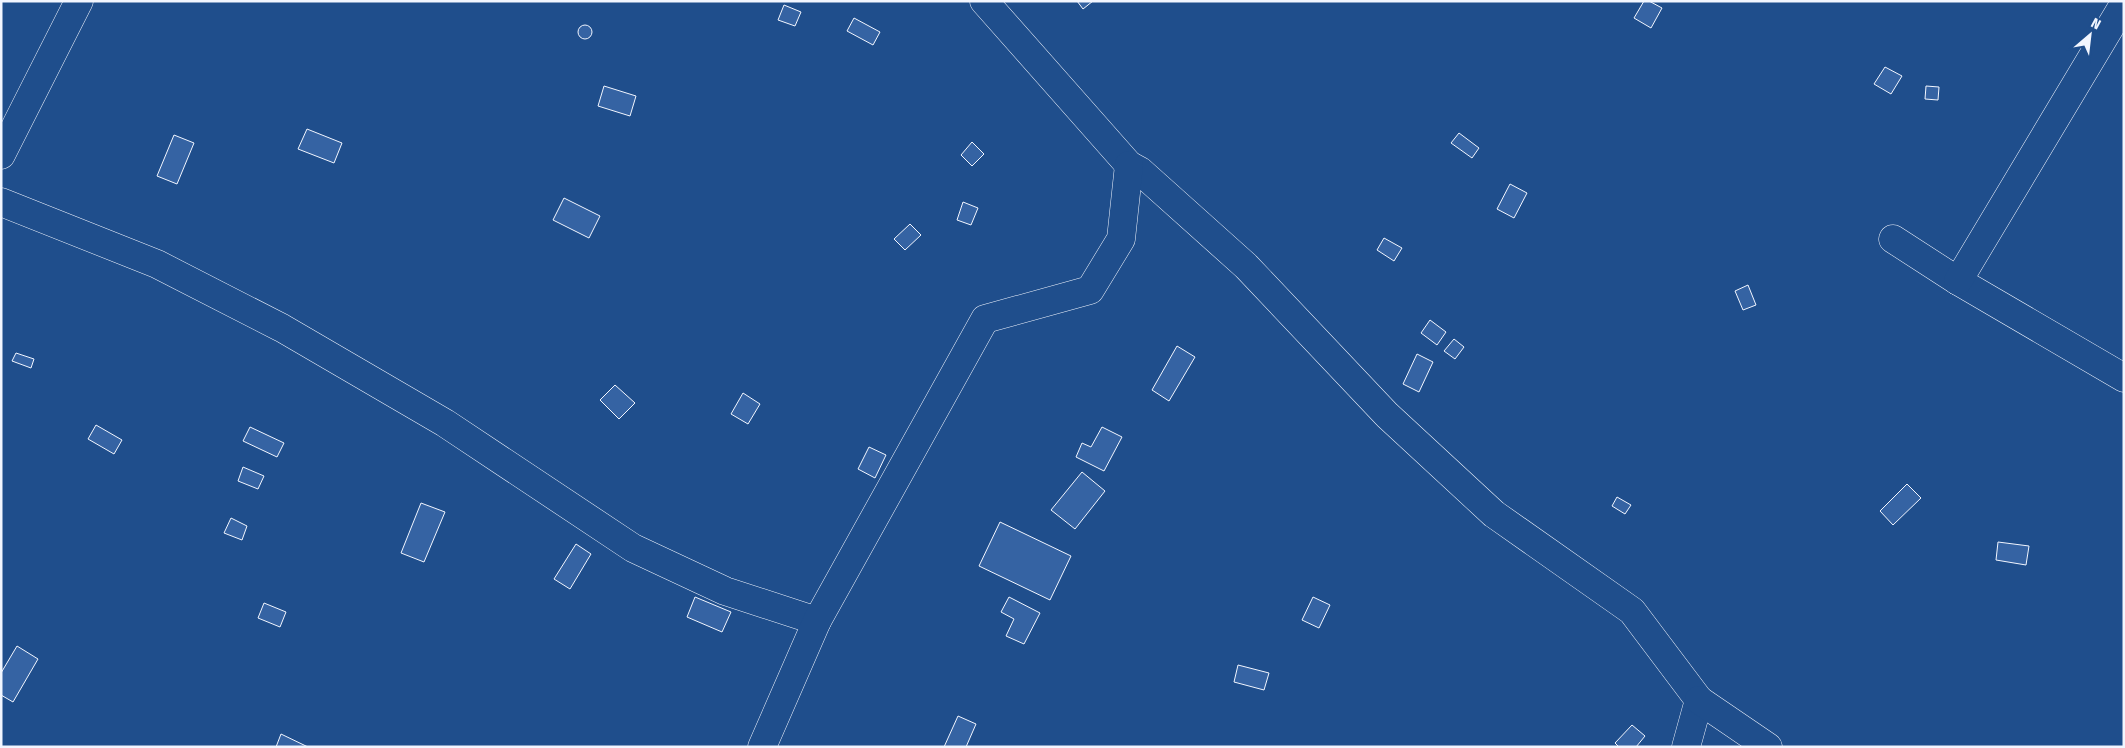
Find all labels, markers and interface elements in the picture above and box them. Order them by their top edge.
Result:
north arrow [2065,10,2115,60]
text: N [2088,14,2104,33]

